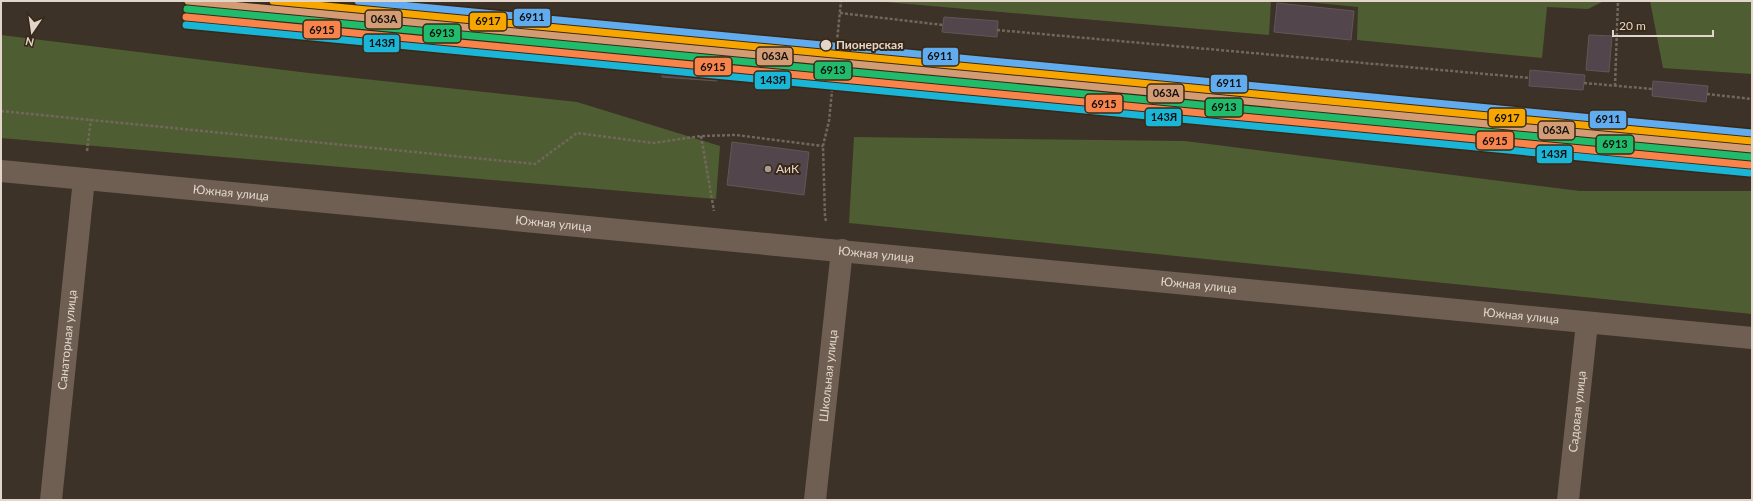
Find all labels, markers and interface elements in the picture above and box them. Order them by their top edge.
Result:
line badge: 6911 [513,8,551,27]
line badge: 063А [365,10,402,29]
text: 6911 [519,10,545,23]
north arrow [12,12,52,52]
text: 063А [371,12,398,25]
line badge: 6917 [469,12,507,31]
scale bar [1613,12,1713,38]
text: 6917 [475,14,501,27]
text: 20 m [1619,18,1646,33]
line badge: 6915 [303,20,341,39]
text: 6915 [309,23,335,36]
line badge: 6913 [423,24,461,43]
text: 6913 [429,26,455,39]
line badge: 143Я [363,34,400,53]
text: N [24,35,35,50]
text: 143Я [369,36,395,49]
place label: Пионерская [836,37,903,52]
marker: Пионерская [819,38,833,52]
line badge: 063А [756,47,793,66]
line badge: 6911 [922,47,959,66]
text: 063А [762,49,789,62]
text: 6911 [927,49,953,62]
line badge: 6915 [694,57,732,76]
text: 6915 [700,60,726,73]
line badge: 6913 [814,61,852,80]
text: 6913 [820,63,846,76]
line badge: 143Я [754,71,791,90]
text: 143Я [760,73,786,86]
line badge: 6911 [1210,74,1248,93]
text: 6911 [1216,76,1242,89]
line badge: 063А [1147,84,1184,103]
text: 063А [1153,86,1180,99]
line badge: 6915 [1085,94,1123,113]
text: 6915 [1091,97,1117,110]
line badge: 6913 [1205,98,1243,117]
text: 6913 [1211,100,1237,113]
line badge: 143Я [1145,108,1182,127]
line badge: 6917 [1488,108,1526,127]
text: 143Я [1151,110,1177,123]
line badge: 6911 [1589,110,1627,129]
text: 6917 [1494,111,1520,124]
text: 6911 [1595,112,1621,125]
line badge: 063А [1538,121,1575,140]
text: 063А [1543,123,1570,136]
line badge: 6915 [1476,131,1514,150]
text: 6915 [1482,134,1508,147]
line badge: 6913 [1596,135,1634,154]
text: 6913 [1602,137,1628,150]
line badge: 143Я [1536,145,1573,164]
text: 143Я [1541,147,1567,160]
place label: АиК [776,161,799,176]
marker: АиК [763,164,773,174]
street label: Южная улица [192,181,270,204]
street label: Южная улица [515,212,592,234]
street label: Южная улица [837,243,915,265]
street label: Южная улица [1160,274,1237,296]
street label: Санаторная улица [54,289,80,391]
street label: Южная улица [1482,304,1560,327]
street label: Школьная улица [815,329,840,423]
street label: Садовая улица [1565,370,1589,453]

